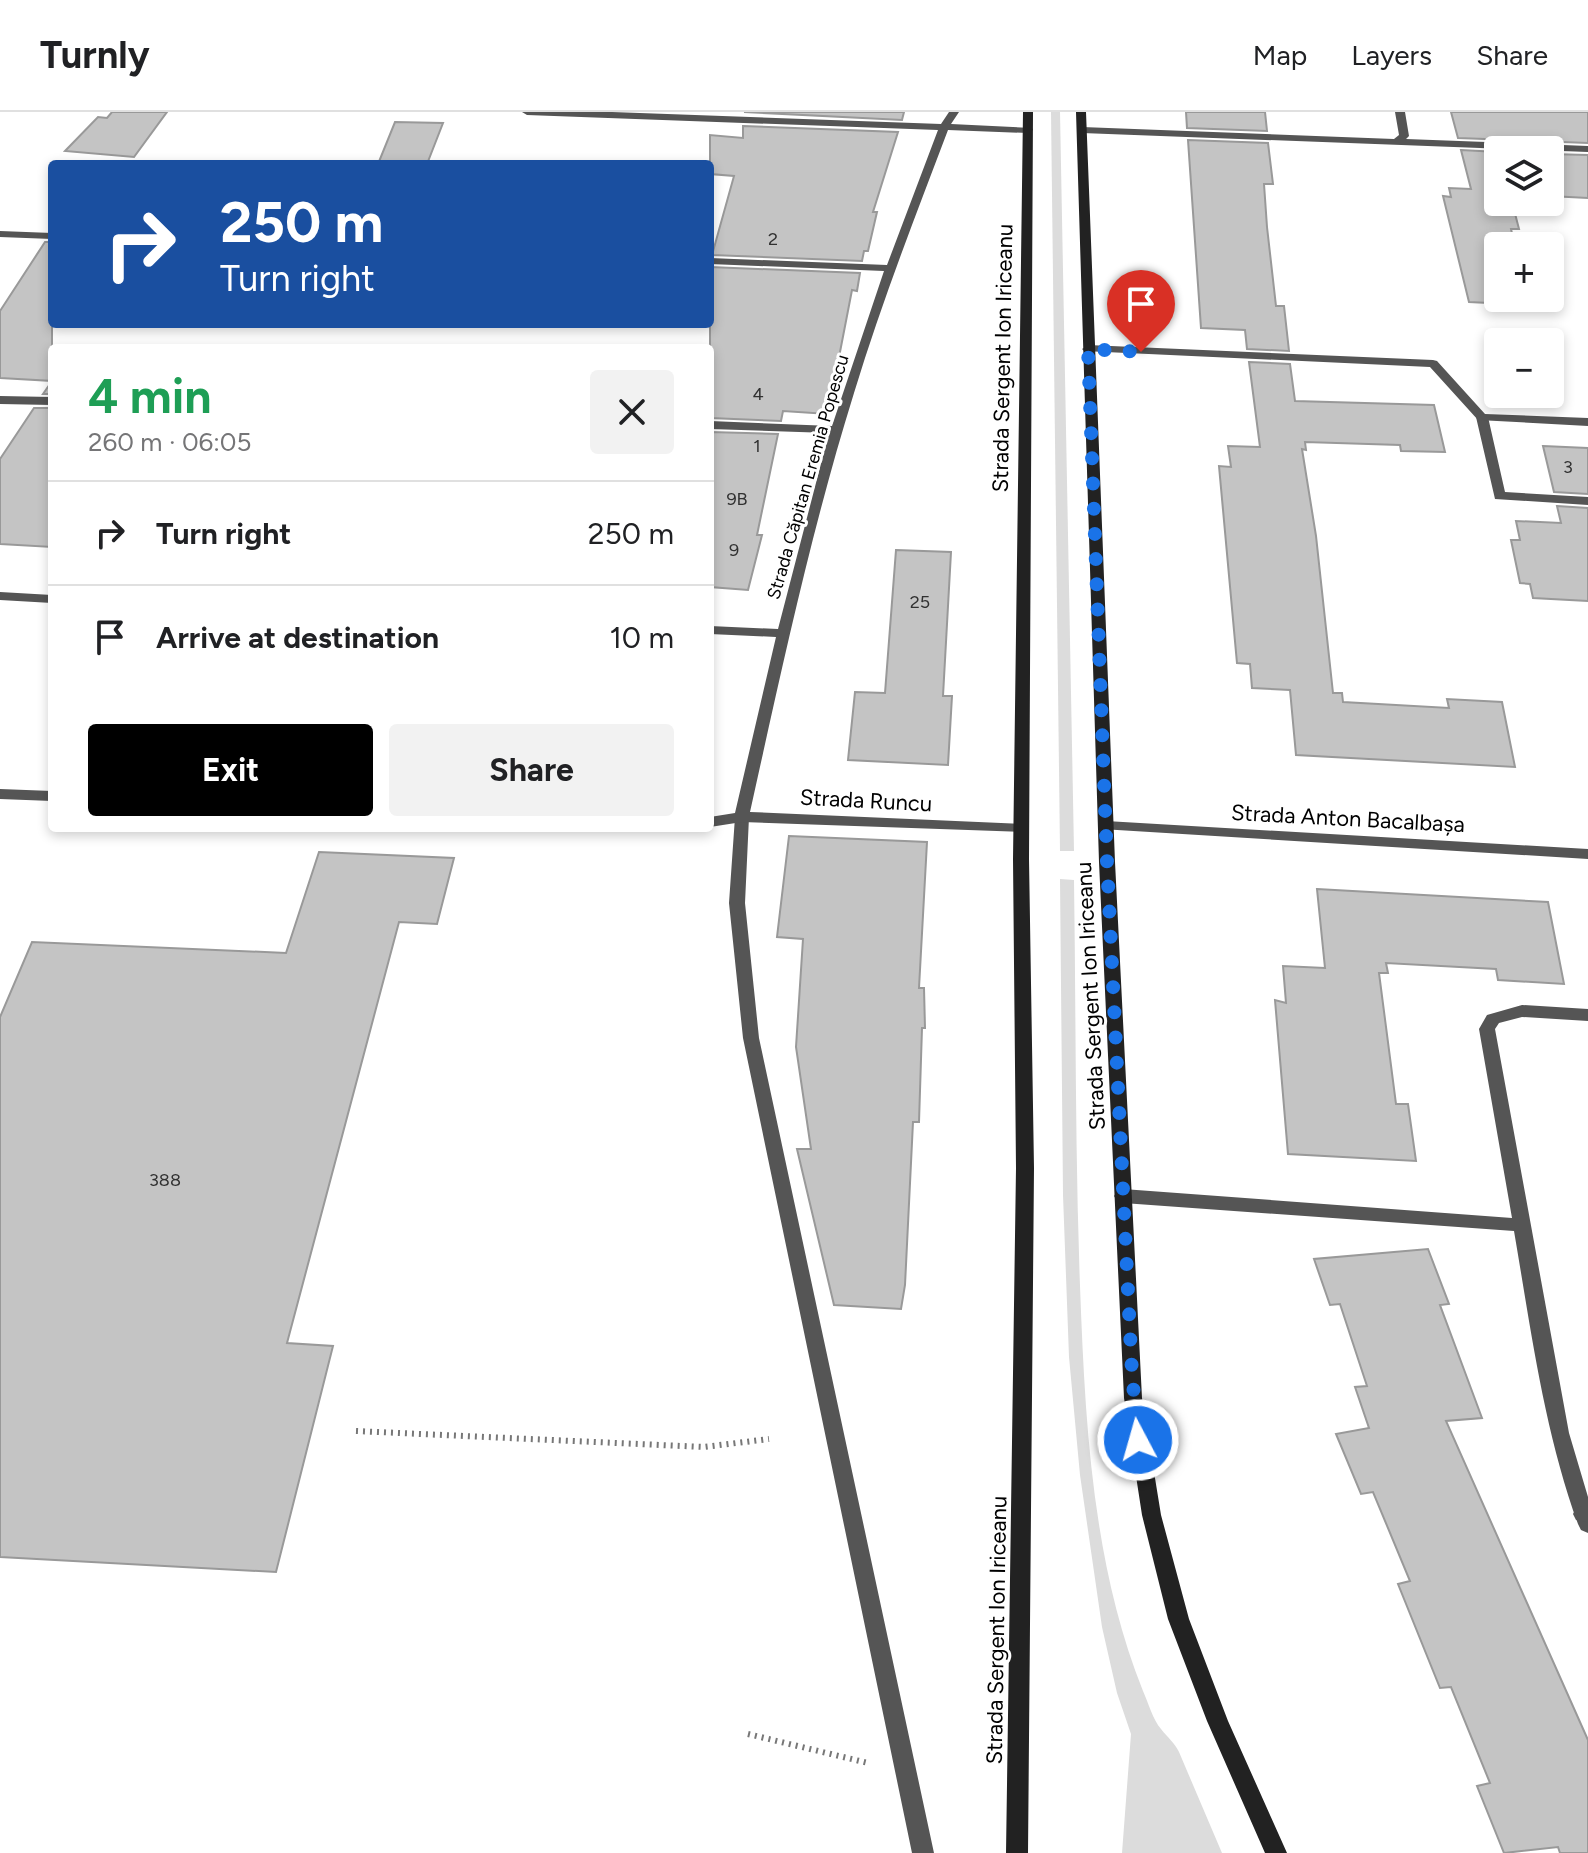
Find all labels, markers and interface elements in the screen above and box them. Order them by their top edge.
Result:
text: Turnly [40,32,150,78]
text: Map [1253,38,1307,72]
text: Layers [1351,38,1432,72]
text: Share [1476,38,1548,72]
map controls [1484,136,1564,408]
button: layers [1484,136,1564,216]
text: 250 m [220,189,383,256]
icon: right [88,192,192,296]
street label: Strada Sergent Ion Iriceanu [987,224,1018,493]
house number: 2 [768,228,778,250]
button: + [1484,232,1564,312]
text: Turn right [220,257,375,300]
pin [1107,270,1175,352]
icon: arrive [1119,282,1163,326]
button: − [1484,328,1564,408]
street label: Strada Căpitan Eremia Popescu [762,352,854,602]
text: 4 min [88,367,212,425]
button: close [590,370,674,454]
house number: 4 [752,383,764,405]
text: 260 m · 06:05 [88,426,252,458]
house number: 1 [753,435,761,457]
house number: 3 [1563,456,1573,478]
house number: 9B [726,488,748,510]
icon: right [88,511,132,555]
text: Turn right [156,515,291,552]
text: 250 m [588,515,674,552]
house number: 9 [729,539,739,561]
house number: 25 [910,591,930,613]
icon: arrive [88,615,132,659]
text: Arrive at destination [156,619,439,656]
text: 10 m [609,619,674,656]
button: Exit [88,724,373,816]
button: Share [389,724,674,816]
street label: Strada Runcu [799,784,933,817]
street label: Strada Anton Bacalbașa [1230,799,1466,838]
street label: Strada Sergent Ion Iriceanu [1070,861,1111,1131]
house number: 388 [149,1169,181,1191]
position arrow [1096,1398,1180,1482]
street label: Strada Sergent Ion Iriceanu [981,1496,1012,1765]

